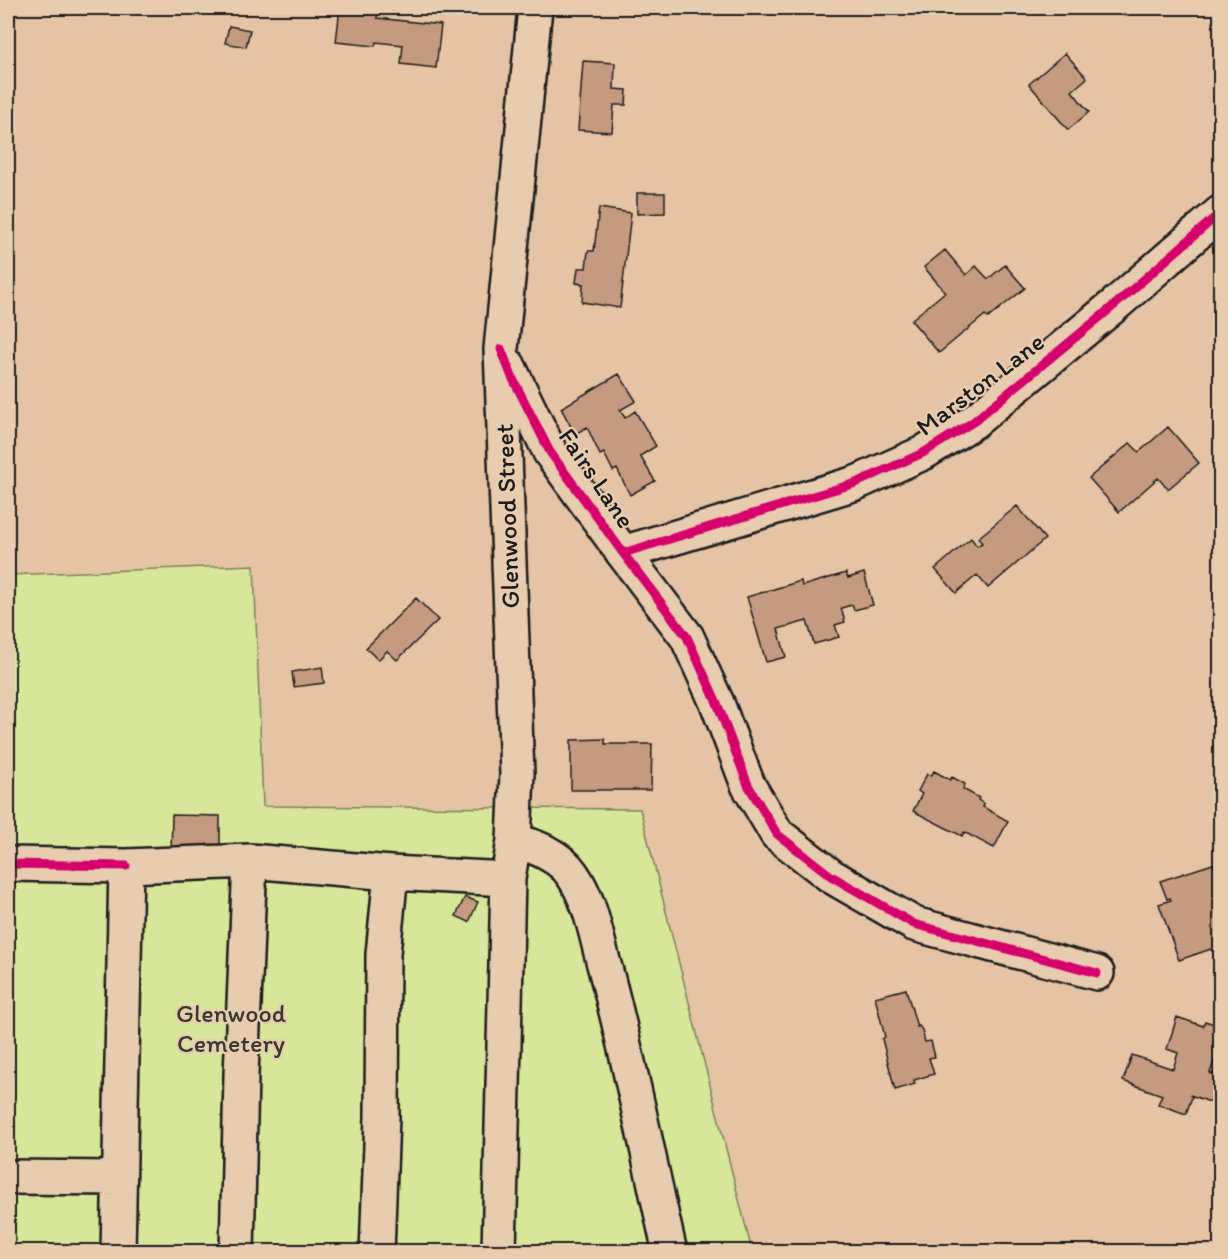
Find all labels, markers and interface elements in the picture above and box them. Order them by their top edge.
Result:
street label: Marston Lane [910,325,1050,443]
street label: Fairs Lane [552,422,642,534]
street label: Glenwood Street [488,423,526,609]
park label: Glenwood Cemetery [176,997,287,1059]

